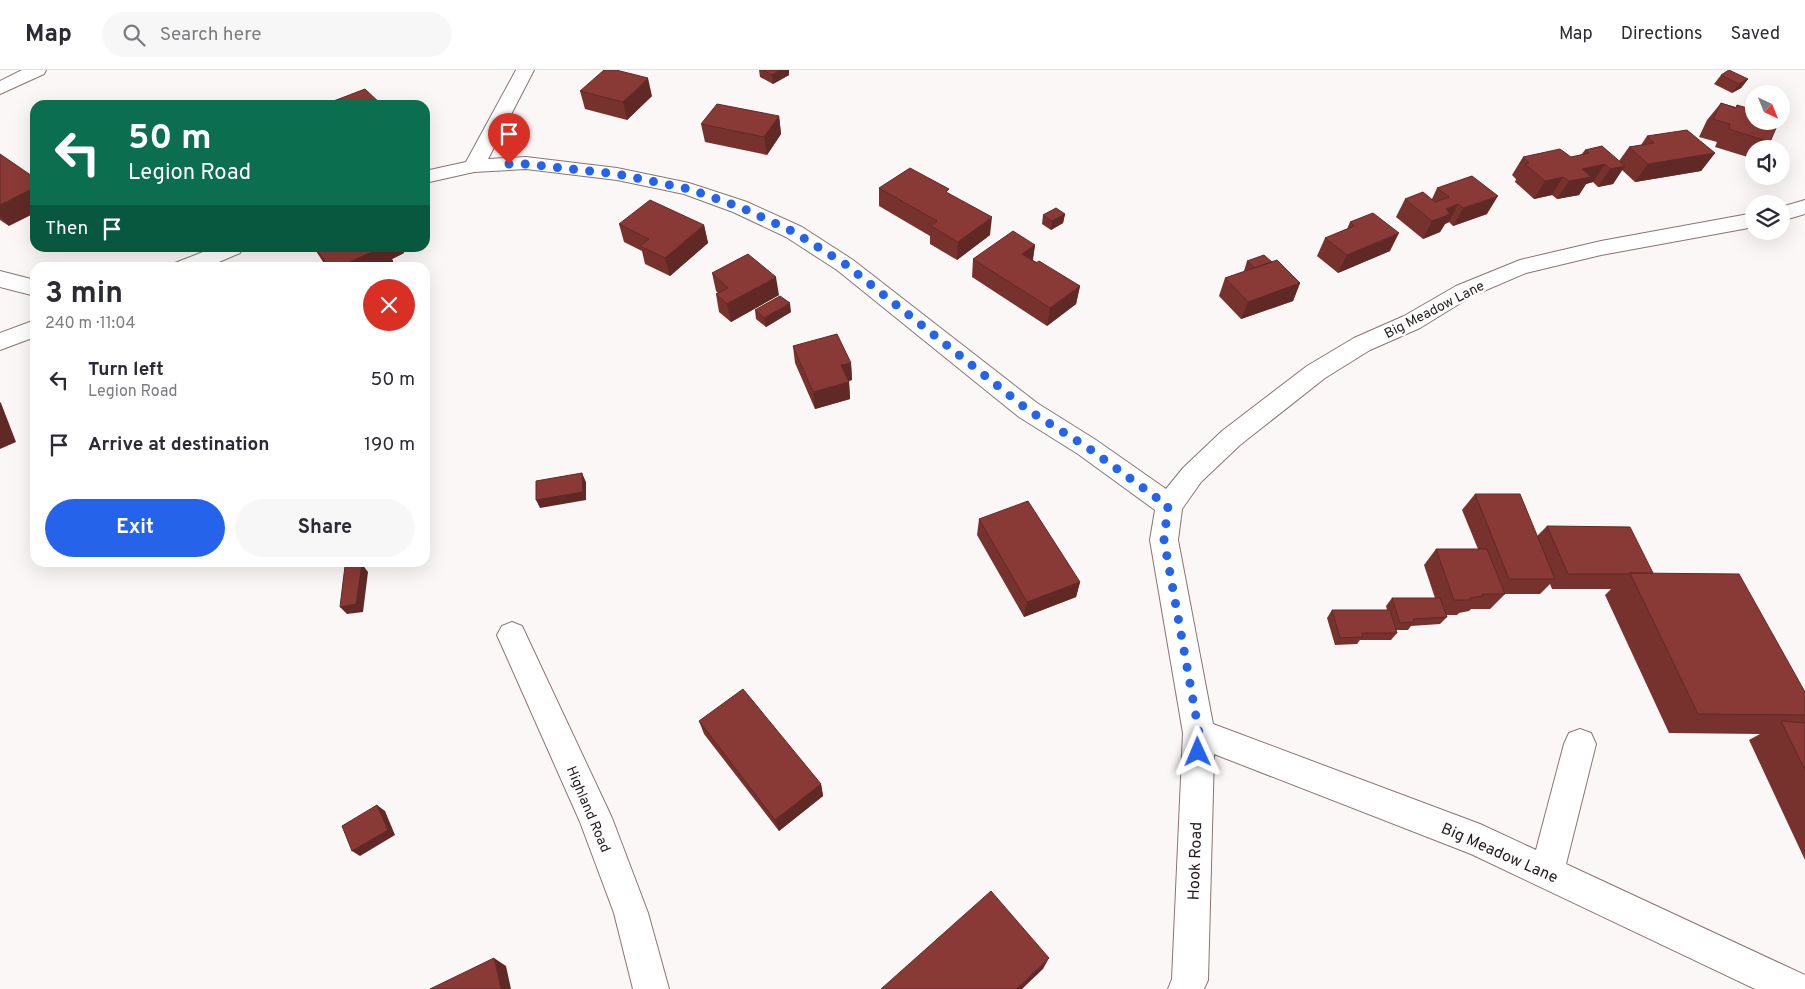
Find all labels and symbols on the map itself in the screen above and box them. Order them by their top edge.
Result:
north arrow [1745,85,1790,130]
pin [488,113,530,164]
street label: Big Meadow Lane [1382,278,1488,343]
position arrow [1171,725,1223,777]
street label: Highland Road [562,764,613,855]
street label: Big Meadow Lane [1438,819,1561,889]
street label: Hook Road [1185,821,1207,901]

